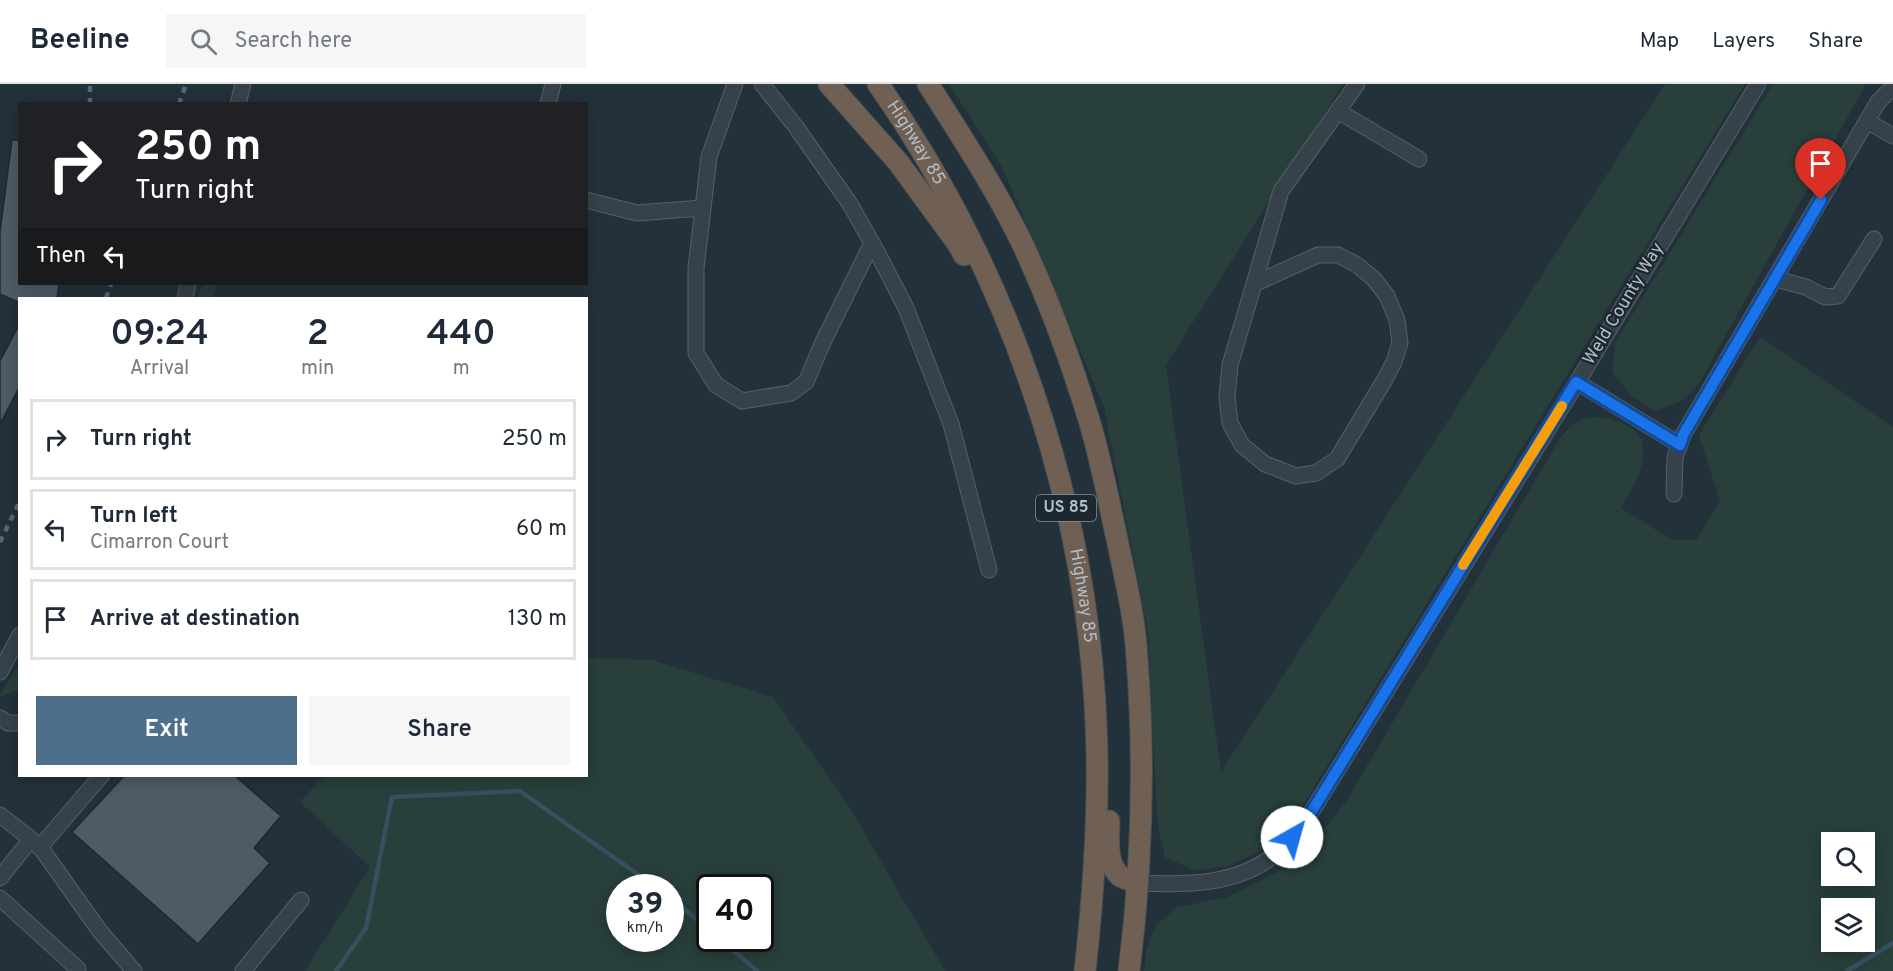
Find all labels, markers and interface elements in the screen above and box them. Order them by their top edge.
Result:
search box [166,14,586,68]
text: Beeline [30,23,130,59]
icon: search [187,25,220,58]
text: Search here [235,28,352,55]
text: Map [1640,28,1679,55]
text: Layers [1712,28,1775,55]
text: Share [1808,28,1863,55]
street label: Highway 85 [881,96,951,189]
text: 250 m [135,122,261,175]
icon: right [36,126,114,204]
pin [1795,138,1846,200]
icon: arrive [1804,147,1837,180]
text: Turn right [135,174,254,208]
street label: Weld County Way [1578,239,1670,369]
icon: left [98,240,131,273]
text: Then [36,243,86,270]
text: 09:24 [110,312,209,358]
text: 2 [307,312,329,358]
text: 440 [427,312,496,358]
text: Arrival [130,356,189,382]
text: min [301,356,334,382]
text: m [453,356,470,382]
icon: right [39,423,72,456]
text: Turn right [90,426,192,453]
text: 250 m [502,426,567,453]
road number: US 85 [1036,495,1096,521]
text: Turn left [90,503,178,530]
icon: left [39,513,72,546]
text: 60 m [516,516,567,543]
text: Cimarron Court [90,530,229,556]
street label: Highway 85 [1064,546,1101,644]
icon: arrive [39,603,72,636]
text: Arrive at destination [90,606,300,633]
text: 130 m [508,606,567,633]
button: Exit [36,696,297,765]
button: Share [309,696,570,765]
position arrow [1260,805,1324,869]
map controls [1821,832,1875,952]
button: search [1821,832,1875,886]
speed limit sign: 40 [696,874,774,952]
text: 39 [627,887,663,924]
button: layers [1821,898,1875,952]
text: km/h [627,919,663,938]

